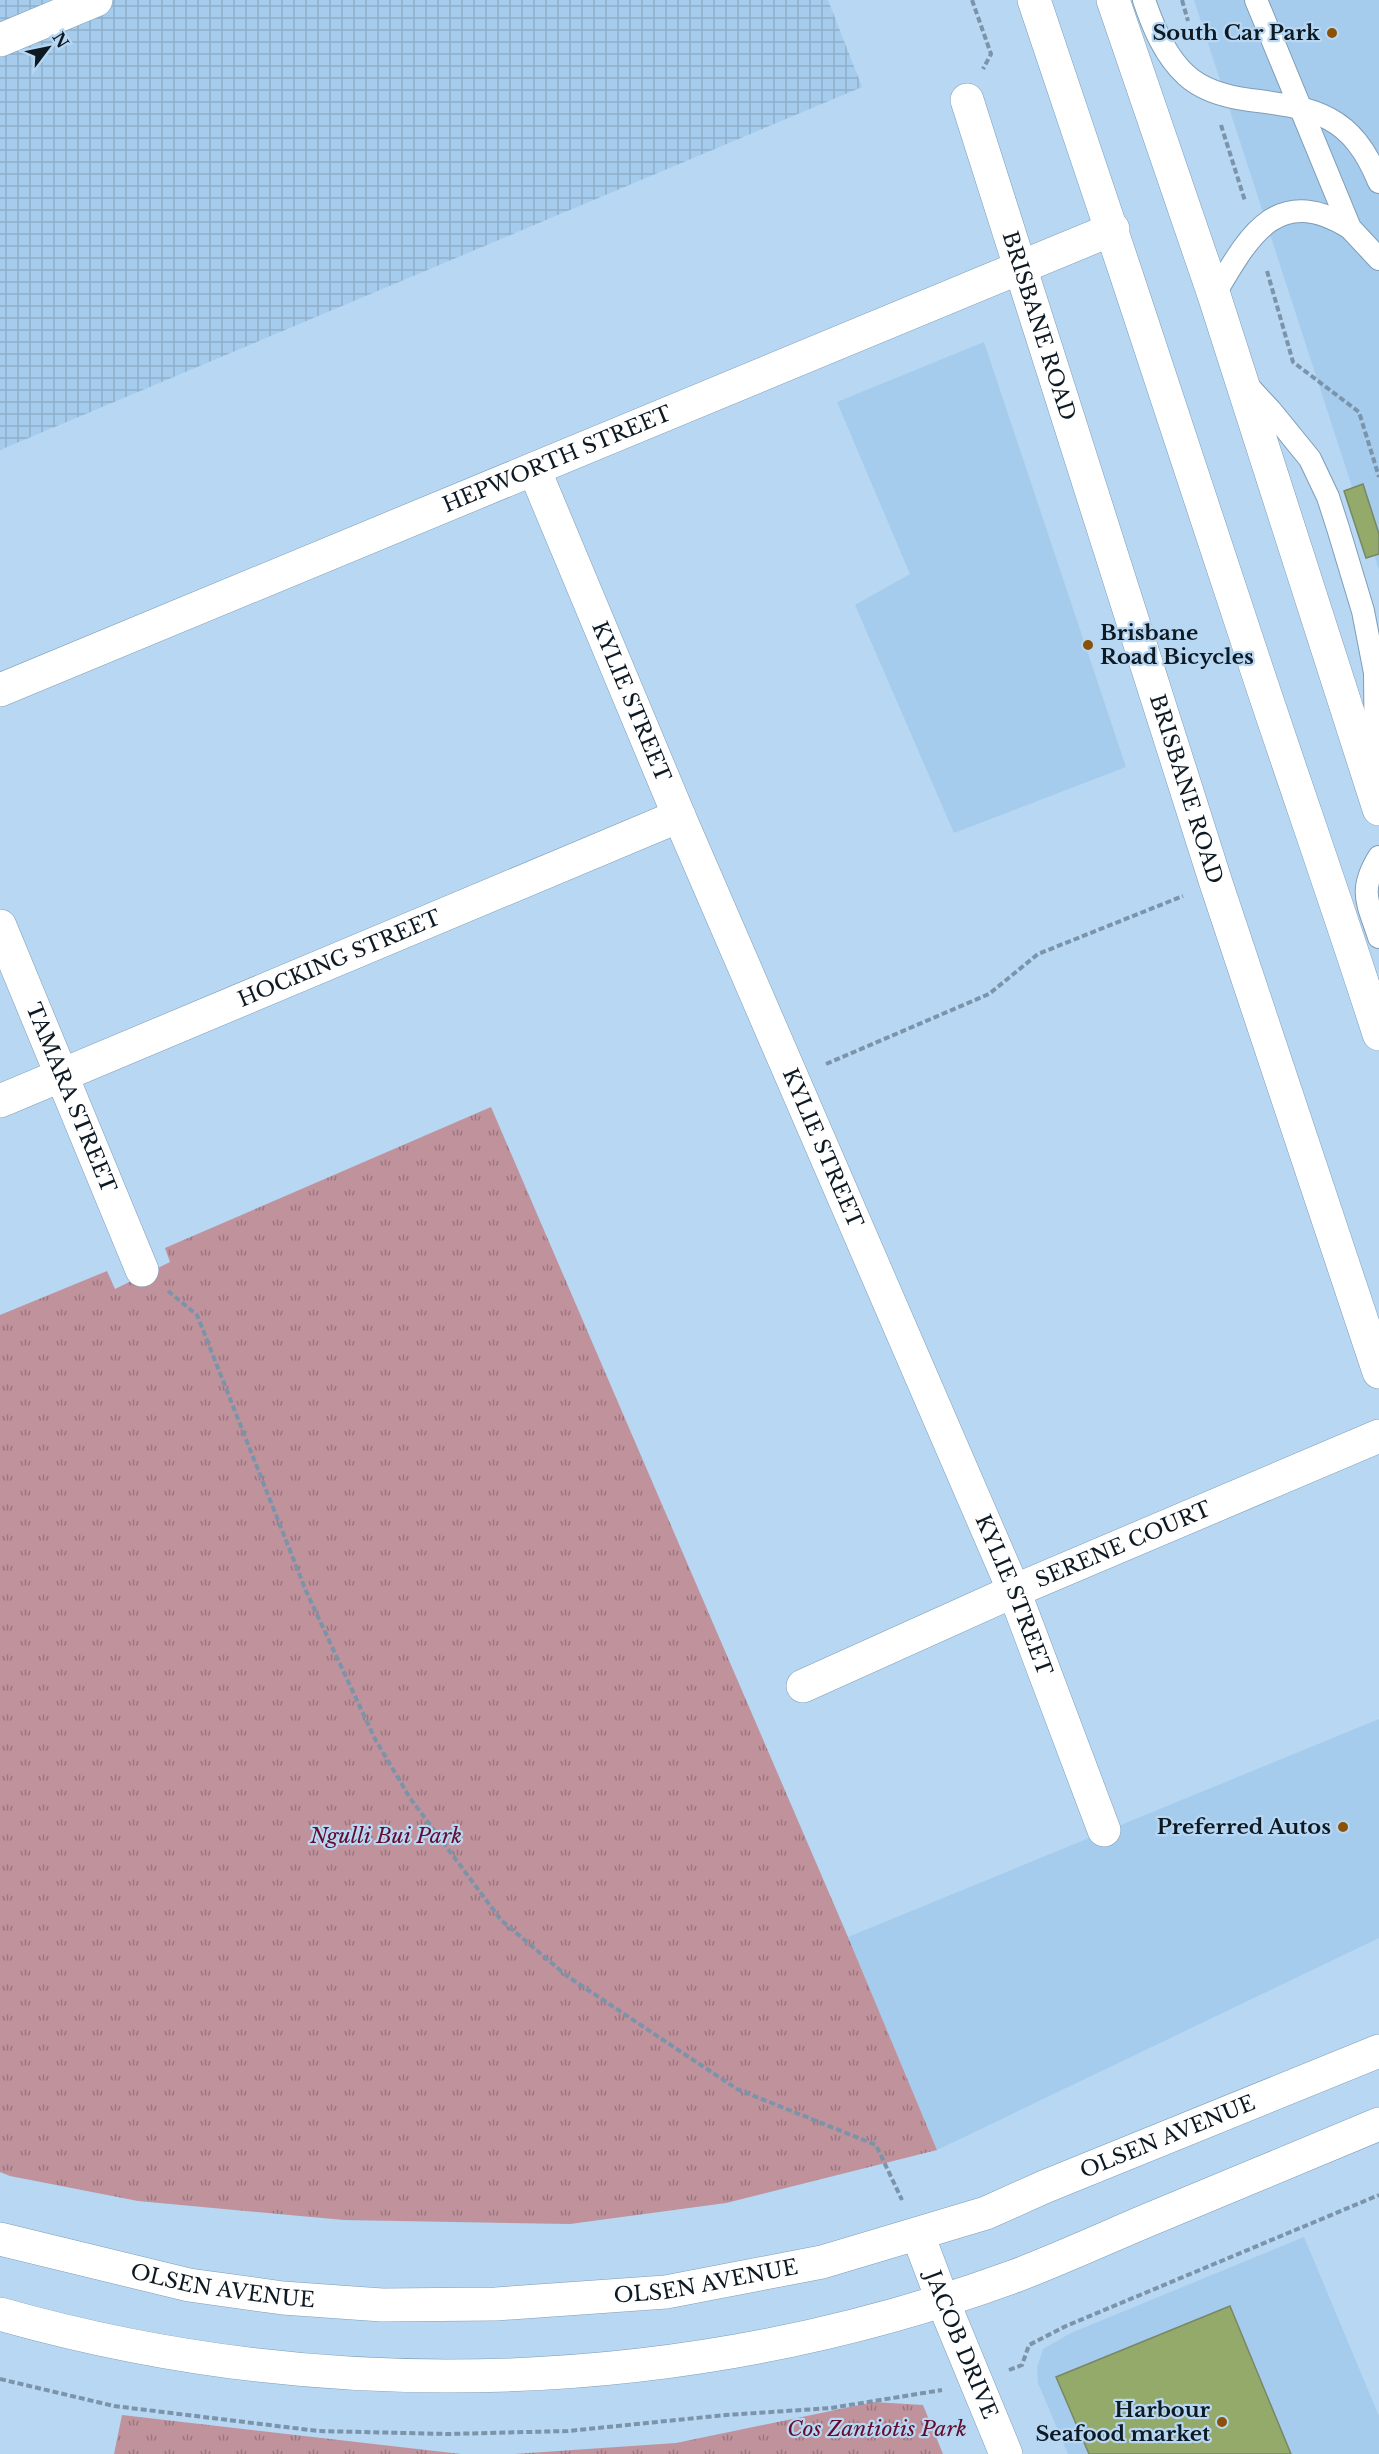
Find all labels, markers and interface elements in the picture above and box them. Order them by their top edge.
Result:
north arrow [18,18,78,78]
place label: South Car Park [1152,20,1321,46]
marker: South Car Park [1325,26,1339,40]
text: N [48,28,73,52]
street label: BRISBANE ROAD [997,228,1081,424]
street label: HEPWORTH STREET [439,400,676,518]
street label: KYLIE STREET [586,617,676,786]
place label: Brisbane Road Bicycles [1100,620,1254,670]
marker: Brisbane Road Bicycles [1081,638,1095,652]
street label: BRISBANE ROAD [1144,691,1228,887]
street label: HOCKING STREET [234,904,445,1013]
street label: TAMARA STREET [20,999,122,1197]
street label: KYLIE STREET [777,1064,869,1232]
street label: SERENE COURT [1031,1496,1215,1593]
street label: KYLIE STREET [970,1511,1058,1679]
place label: Preferred Autos [1157,1814,1331,1840]
marker: Preferred Autos [1336,1820,1350,1834]
park label: Ngulli Bui Park [309,1823,462,1849]
street label: OLSEN AVENUE [1076,2090,1259,2184]
street label: OLSEN AVENUE [613,2254,800,2309]
street label: OLSEN AVENUE [128,2258,316,2313]
street label: JACOB DRIVE [919,2264,1003,2423]
place label: Harbour Seafood market [1035,2397,1211,2447]
marker: Harbour Seafood market [1215,2415,1229,2429]
park label: Cos Zantiotis Park [787,2416,967,2442]

